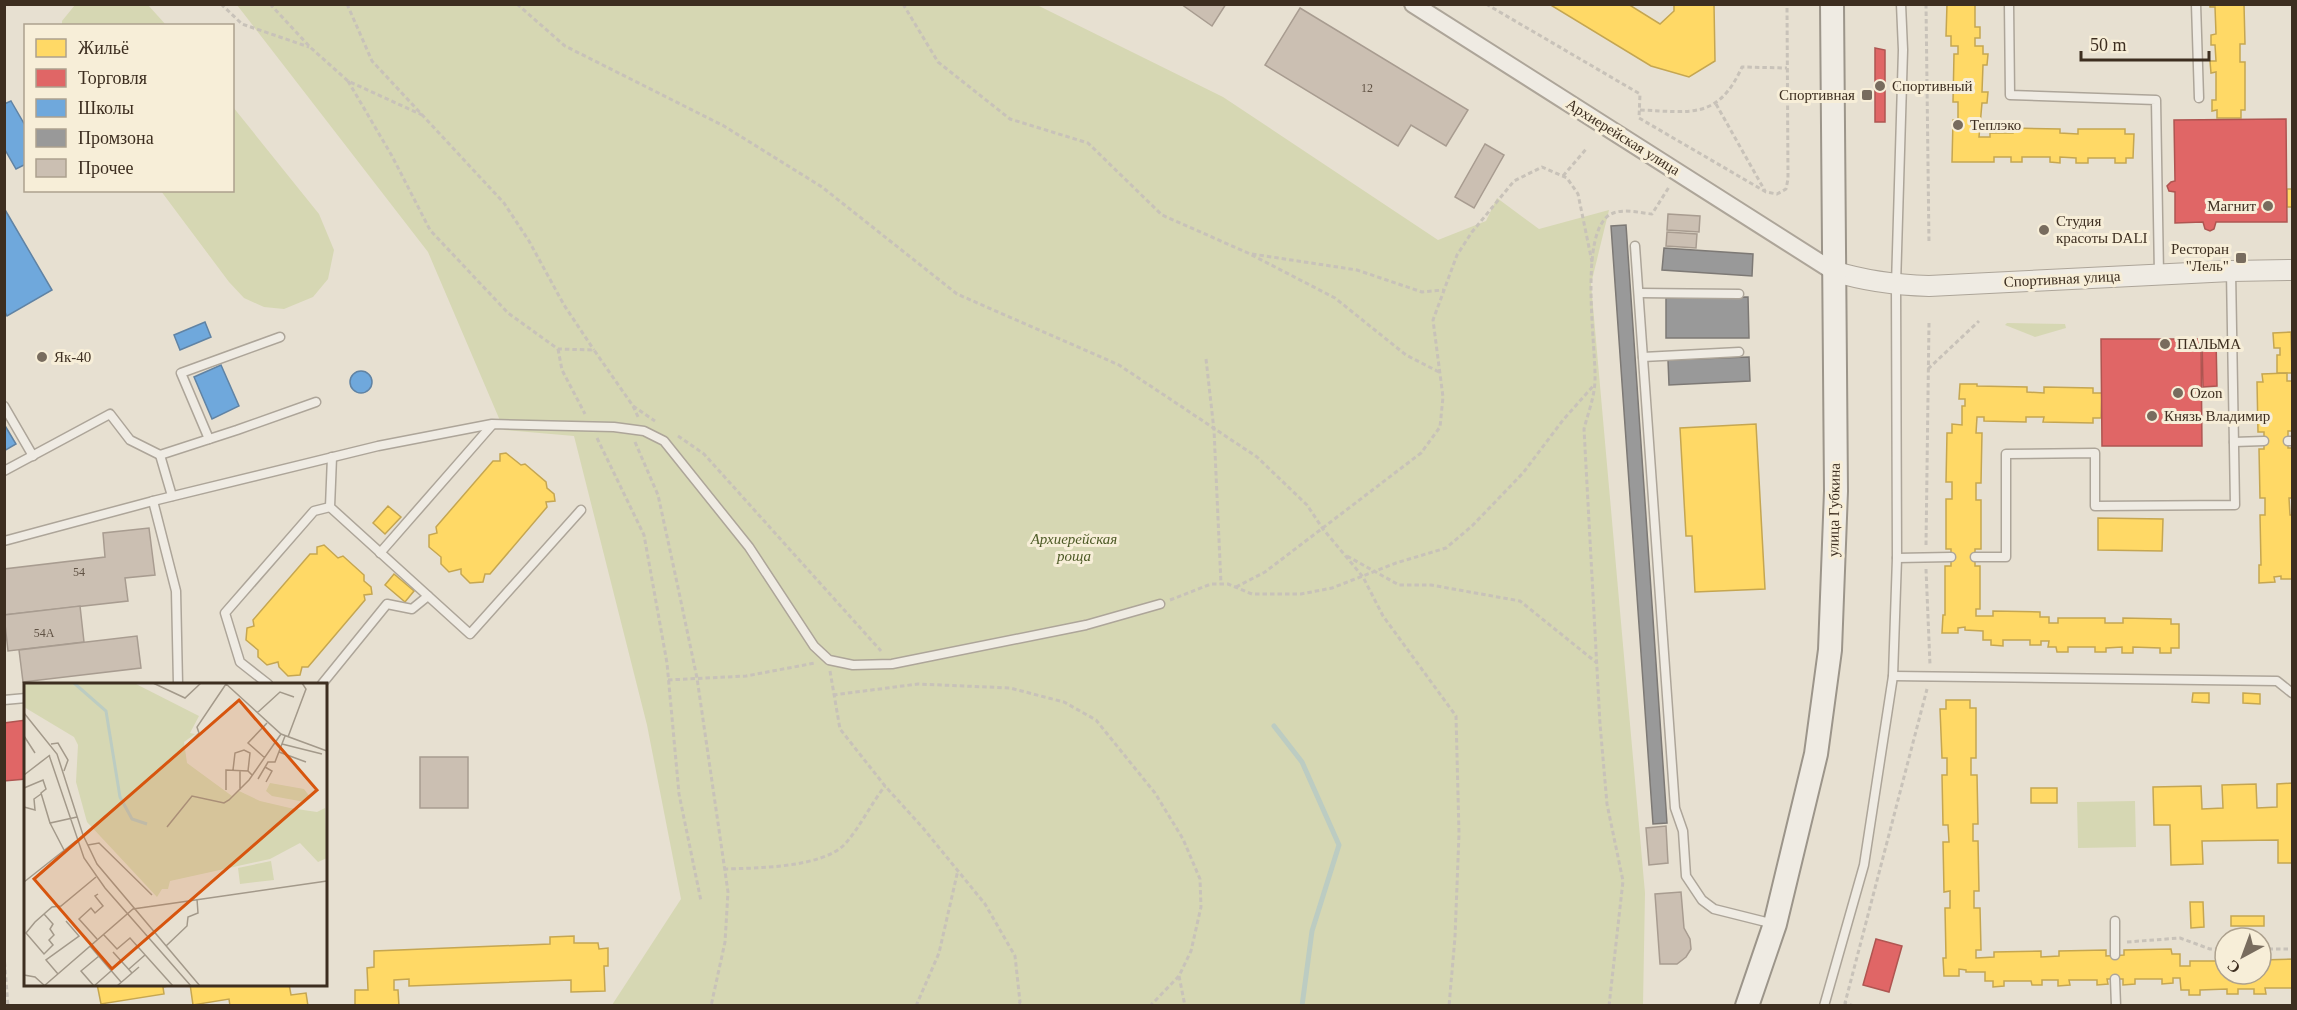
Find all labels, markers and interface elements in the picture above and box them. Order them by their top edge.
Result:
legend [24,24,234,192]
scale bar [2081,24,2208,62]
text: 50 m [2090,35,2127,55]
text: Жильё [78,38,129,58]
text: Торговля [78,68,147,88]
place label: Спортивный [1892,78,1973,94]
marker: Спортивный [1873,79,1887,93]
house number: 12 [1361,81,1373,95]
place label: Спортивная [1779,87,1855,103]
marker: Спортивная [1860,88,1874,102]
street label: Архиерейская улица [1563,96,1683,179]
text: Школы [78,98,134,118]
place label: Теплэко [1970,117,2021,133]
marker: Теплэко [1951,118,1965,132]
text: Промзона [78,128,154,148]
text: Прочее [78,158,134,178]
place label: Магнит [2207,198,2256,214]
marker: Магнит [2261,199,2275,213]
place label: Студия красоты DALI [2056,213,2148,246]
marker: Студия красоты DALI [2037,223,2051,237]
place label: Ресторан "Лель" [2171,241,2229,274]
marker: Ресторан "Лель" [2234,251,2248,265]
street label: Спортивная улица [2003,268,2121,290]
place label: ПАЛЬМА [2177,336,2241,352]
marker: ПАЛЬМА [2158,337,2172,351]
place label: Як-40 [54,349,91,365]
marker: Як-40 [35,350,49,364]
place label: Ozon [2190,385,2223,401]
marker: Ozon [2171,386,2185,400]
place label: Князь Владимир [2164,408,2270,424]
marker: Князь Владимир [2145,409,2159,423]
street label: улица Губкина [1825,463,1843,557]
park label: Архиерейская роща [1030,531,1117,564]
house number: 54 [73,565,85,579]
house number: 54А [34,626,55,640]
inset map [24,683,327,986]
north arrow [2213,926,2273,986]
text: С [2224,957,2243,977]

